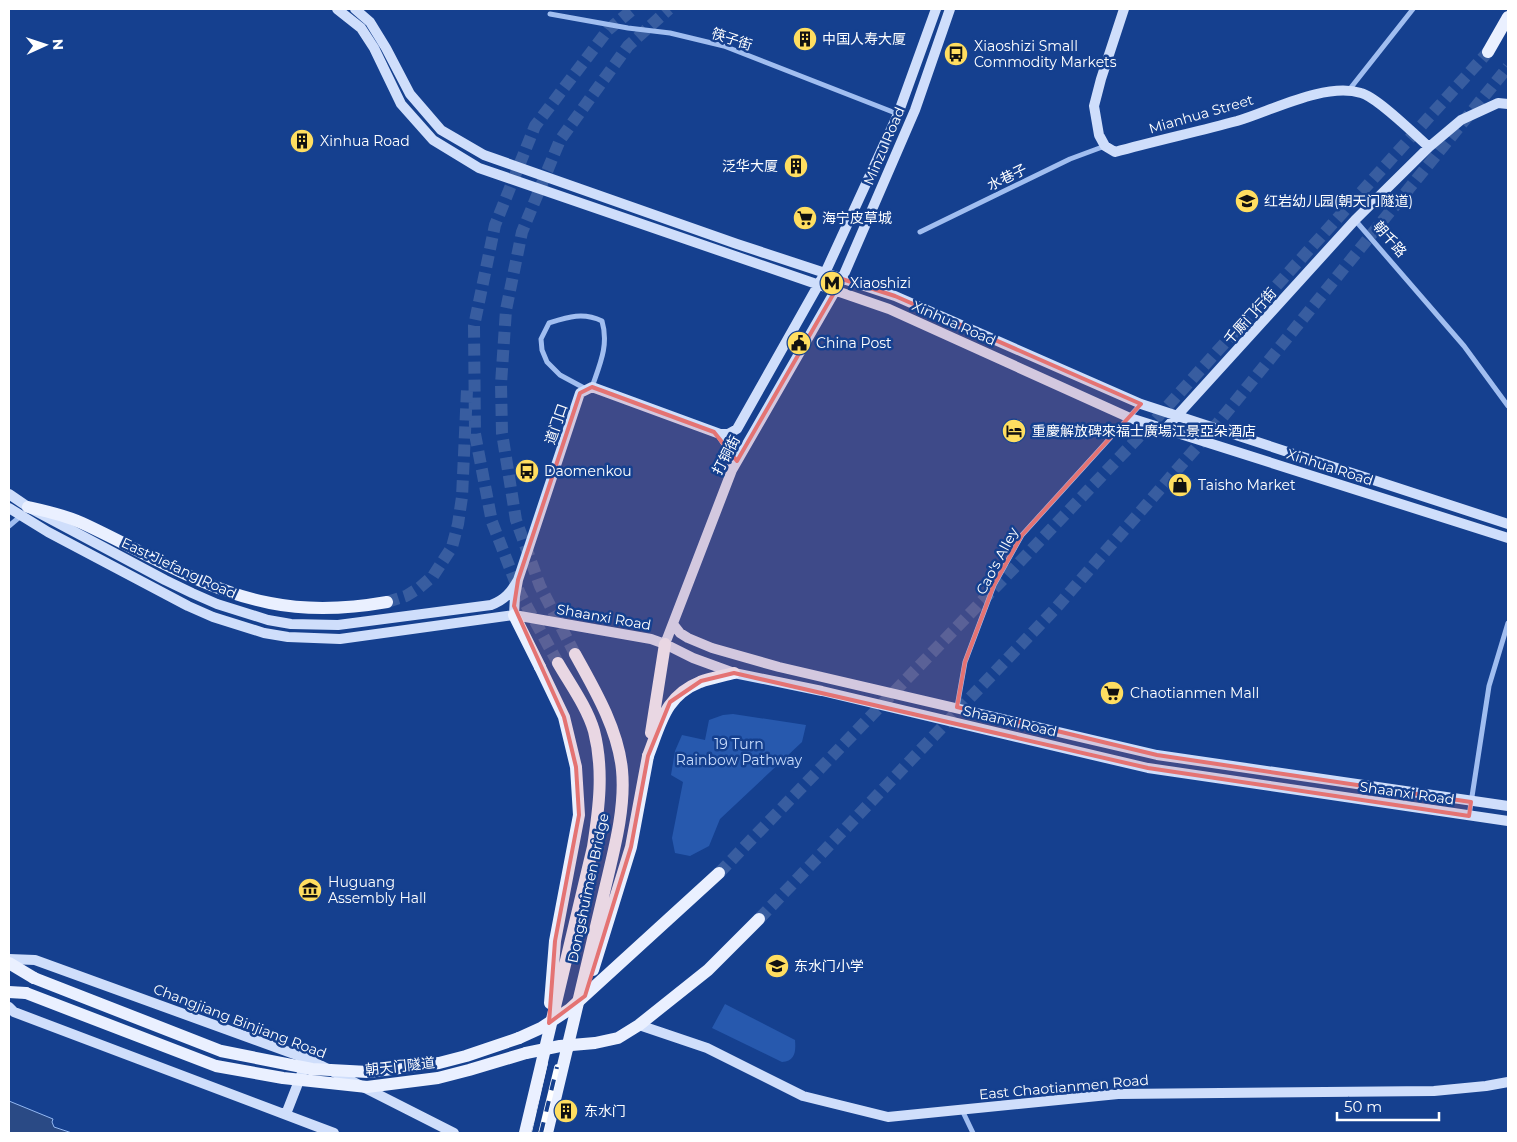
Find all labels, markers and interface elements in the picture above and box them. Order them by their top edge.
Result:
north arrow [20,20,70,70]
street label: 筷子街 [709,24,755,54]
building icon: 中国人寿大厦 [792,26,818,52]
place label: 中国人寿大厦 [822,30,906,48]
place label: Xiaoshizi Small Commodity Markets [974,37,1117,71]
text: N [49,38,67,50]
bus stop icon: Xiaoshizi Small Commodity Markets [943,41,969,67]
street label: Mianhua Street [1147,90,1256,138]
street label: Minzu Road [859,104,909,188]
building icon: Xinhua Road [289,128,315,154]
place label: Xinhua Road [320,132,410,150]
building icon: 泛华大厦 [783,153,809,179]
place label: 泛华大厦 [722,157,778,175]
street label: 水巷子 [984,160,1030,194]
school or university icon: 红岩幼儿园(朝天门隧道) [1234,188,1260,214]
place label: 红岩幼儿园(朝天门隧道) [1264,192,1413,210]
supermarket icon: 海宁皮草城 [792,205,818,231]
place label: 海宁皮草城 [822,209,892,227]
street label: 朝千路 [1369,217,1411,261]
metro station icon: Xiaoshizi [819,270,845,296]
place label: Xiaoshizi [850,274,911,292]
street label: 千厮门行街 [1220,284,1280,348]
street label: Xinhua Road [909,297,999,349]
public building icon: China Post [786,330,812,356]
place label: China Post [816,334,892,352]
street label: 道门口 [541,401,571,447]
hotel icon: 重慶解放碑來福士廣場江景亞朵酒店 [1001,418,1027,444]
place label: 重慶解放碑來福士廣場江景亞朵酒店 [1032,422,1256,440]
street label: 打铜街 [708,432,744,478]
street label: Xinhua Road [1285,445,1375,489]
bus stop icon: Daomenkou [514,458,540,484]
place label: Daomenkou [544,462,632,480]
shop icon: Taisho Market [1167,472,1193,498]
place label: Taisho Market [1198,476,1296,494]
street label: Cao's Alley [972,524,1022,598]
street label: East Jiefang Road [118,533,240,603]
street label: Shaanxi Road [555,600,653,634]
supermarket icon: Chaotianmen Mall [1099,680,1125,706]
place label: Chaotianmen Mall [1130,684,1259,702]
street label: Shaanxi Road [961,701,1059,741]
park label: 19 Turn Rainbow Pathway [676,735,803,769]
street label: Shaanxi Road [1358,777,1456,809]
street label: Dongshuimen Bridge [563,811,613,965]
place label: Huguang Assembly Hall [328,873,427,907]
museum icon: Huguang Assembly Hall [297,877,323,903]
school or university icon: 东水门小学 [764,953,790,979]
place label: 东水门小学 [794,957,864,975]
street label: Changjiang Binjiang Road [151,980,329,1062]
street label: 朝天门隧道 [364,1053,436,1079]
street label: East Chaotianmen Road [978,1071,1150,1103]
scale bar [1337,1090,1440,1122]
text: 50 m [1344,1097,1382,1116]
building icon: 东水门 [553,1098,579,1124]
place label: 东水门 [584,1102,626,1120]

